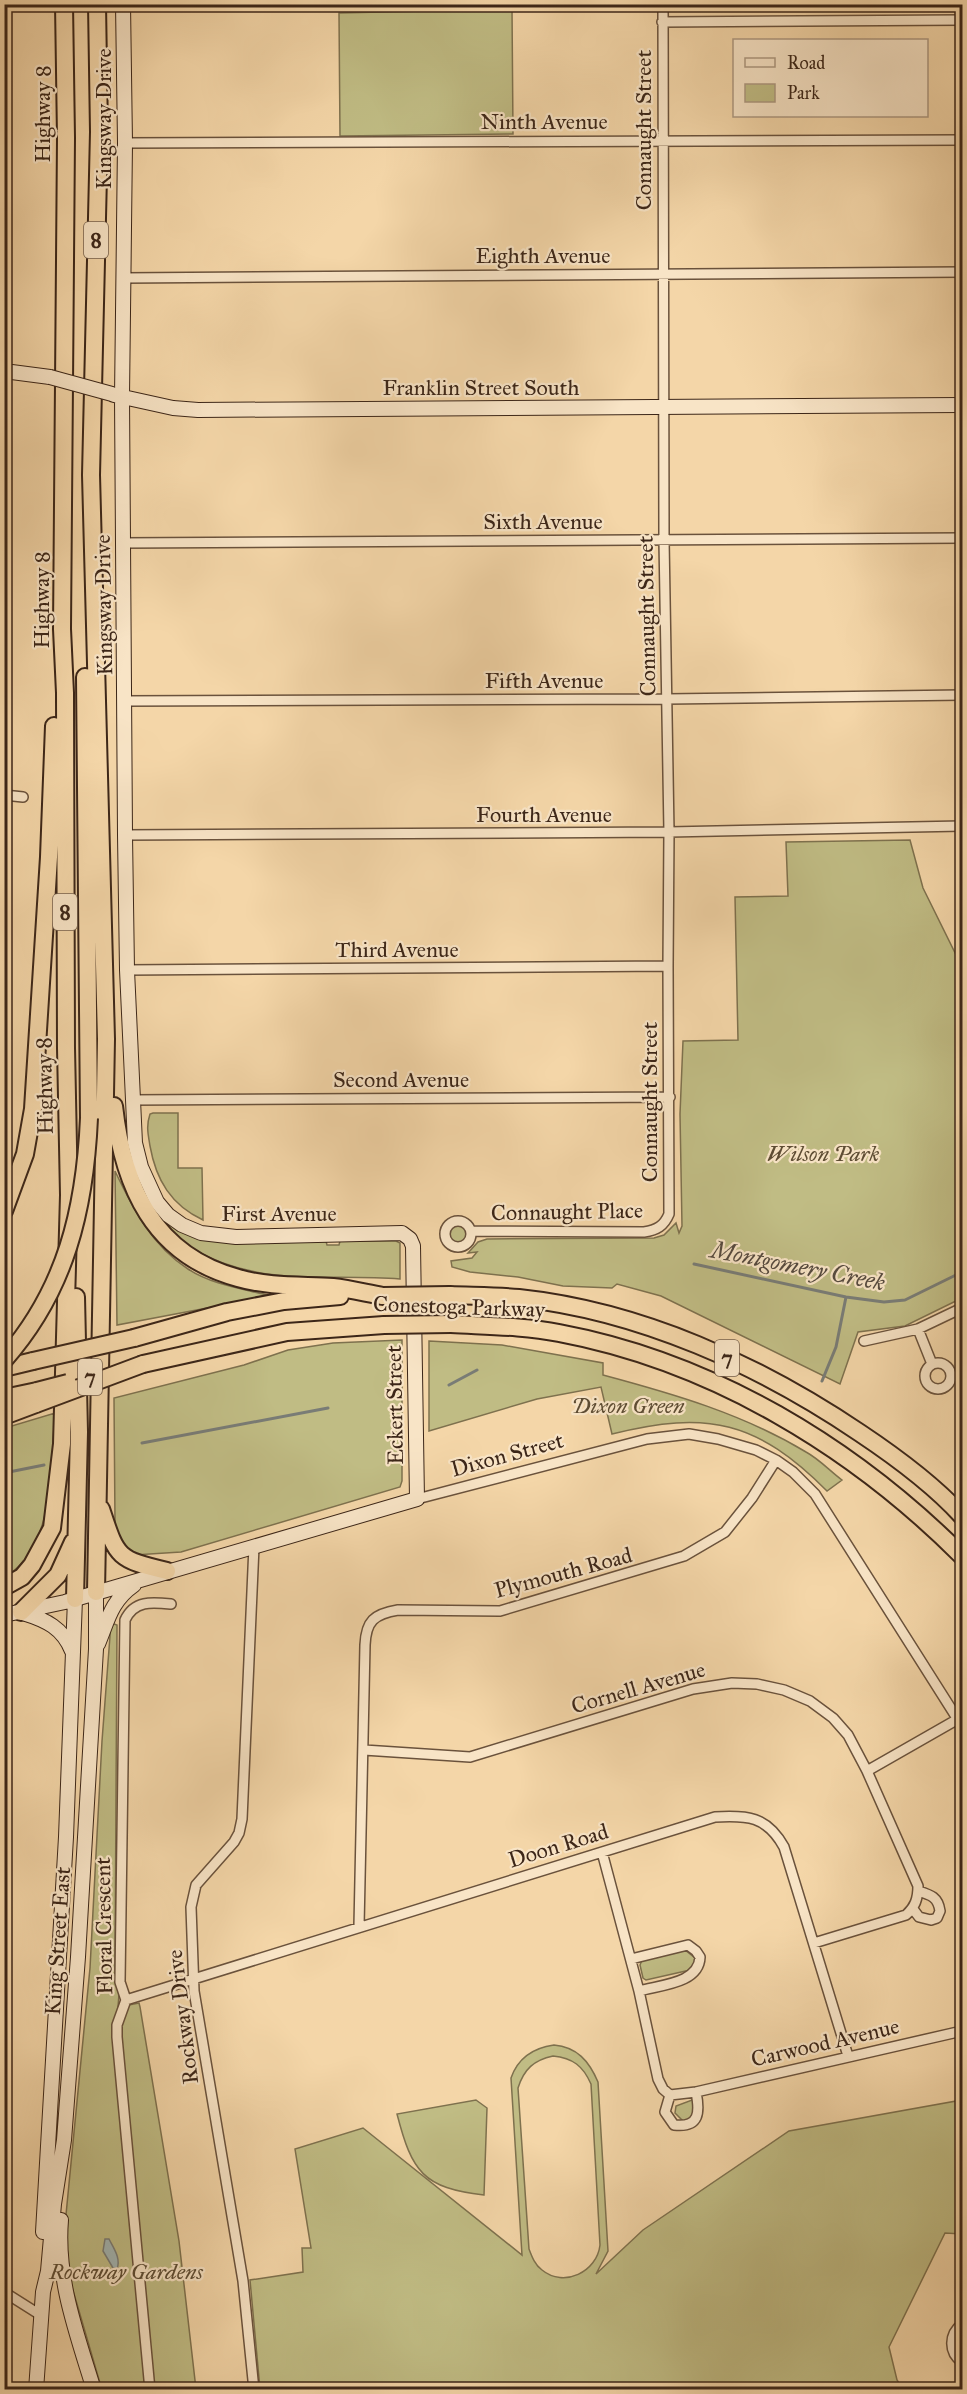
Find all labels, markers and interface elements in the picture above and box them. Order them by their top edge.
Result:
legend [733,39,928,117]
street label: Kingsway Drive [90,48,117,190]
street label: Connaught Street [630,49,657,210]
text: Road [787,52,825,74]
street label: Highway 8 [29,65,56,163]
text: Park [787,82,820,104]
street label: Ninth Avenue [480,108,608,135]
road number: 8 [84,222,108,258]
street label: Eighth Avenue [476,242,611,269]
street label: Franklin Street South [382,374,580,401]
street label: Sixth Avenue [483,508,603,535]
street label: Kingsway Drive [89,534,118,676]
street label: Connaught Street [632,535,661,697]
street label: Highway 8 [28,551,55,649]
street label: Fifth Avenue [485,667,603,694]
street label: Fourth Avenue [476,801,612,828]
road number: 8 [53,894,77,930]
street label: Third Avenue [335,936,459,963]
street label: Connaught Street [636,1021,663,1182]
street label: Highway 8 [30,1037,59,1135]
street label: Second Avenue [333,1066,469,1093]
park label: Wilson Park [767,1140,880,1167]
street label: Connaught Place [491,1197,643,1226]
street label: First Avenue [221,1200,337,1227]
water label: Montgomery Creek [706,1234,888,1298]
street label: Conestoga Parkway [373,1290,546,1323]
road number: 7 [715,1340,739,1376]
street label: Eckert Street [380,1345,409,1465]
road number: 7 [78,1359,102,1395]
park label: Dixon Green [572,1392,685,1419]
street label: Dixon Street [448,1426,567,1482]
street label: Plymouth Road [491,1541,635,1604]
street label: Cornell Avenue [568,1655,708,1720]
street label: Doon Road [505,1817,612,1874]
street label: Floral Crescent [89,1857,118,1995]
street label: King Street East [39,1866,76,2016]
street label: Rockway Drive [161,1948,204,2086]
street label: Carwood Avenue [748,2012,902,2073]
park label: Rockway Gardens [48,2258,203,2285]

